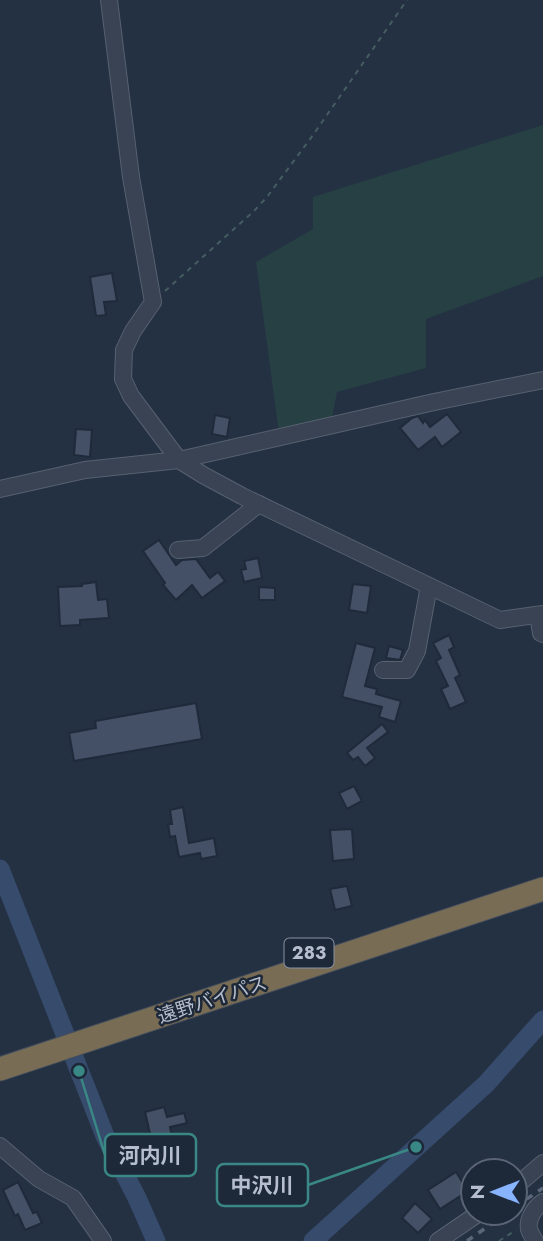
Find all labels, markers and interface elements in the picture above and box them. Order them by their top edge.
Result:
road number: 283 [284,938,334,968]
street label: 遠野バイパス [154,969,270,1030]
callout: 河内川 [105,1134,196,1176]
text: 河内川 [119,1141,182,1171]
north arrow [459,1157,529,1227]
callout: 中沢川 [217,1164,308,1206]
text: 中沢川 [231,1171,294,1201]
text: N [464,1184,491,1200]

